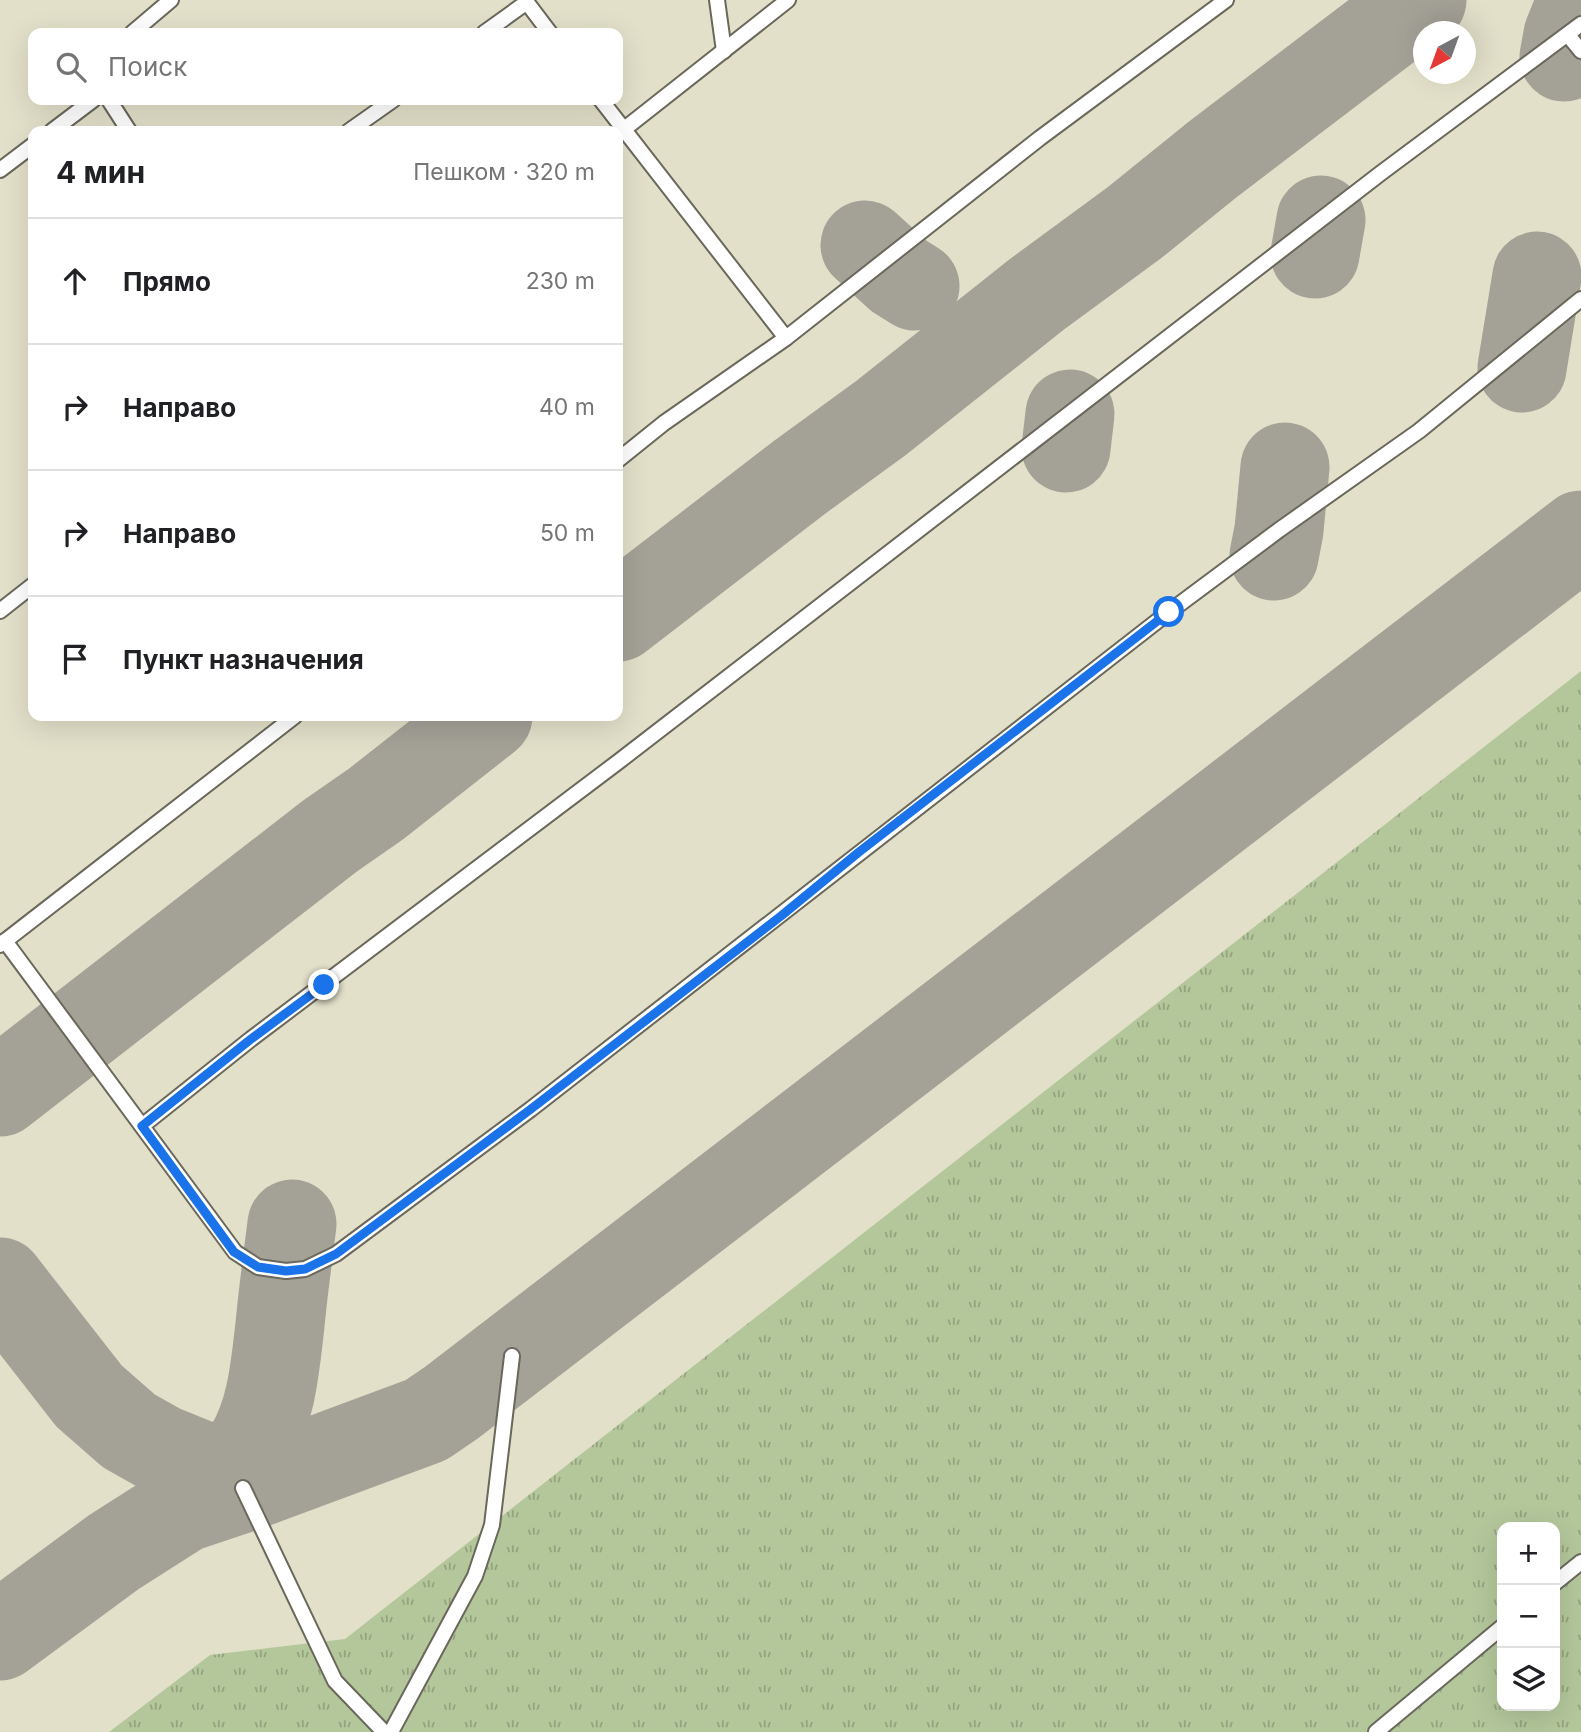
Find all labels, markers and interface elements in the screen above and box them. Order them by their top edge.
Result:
north arrow [1413,21,1476,84]
search box [28,28,623,105]
icon: search [52,48,90,86]
text: Поиск [108,51,187,82]
text: 4 мин [56,154,145,190]
text: Пешком · 320 m [413,158,595,186]
icon: ahead [56,262,94,300]
text: Прямо [123,266,211,297]
text: 230 m [526,267,595,295]
icon: right [56,388,94,426]
text: Направо [123,392,236,423]
text: 40 m [539,393,595,421]
icon: right [56,514,94,552]
text: Направо [123,518,236,549]
text: 50 m [540,519,595,547]
route start [1153,596,1184,627]
icon: arrive [56,640,94,678]
text: Пункт назначения [123,644,364,675]
route end [308,969,339,1000]
map controls [1497,1522,1560,1711]
button: + [1497,1522,1560,1585]
button: − [1497,1585,1560,1648]
button: layers [1497,1648,1560,1711]

